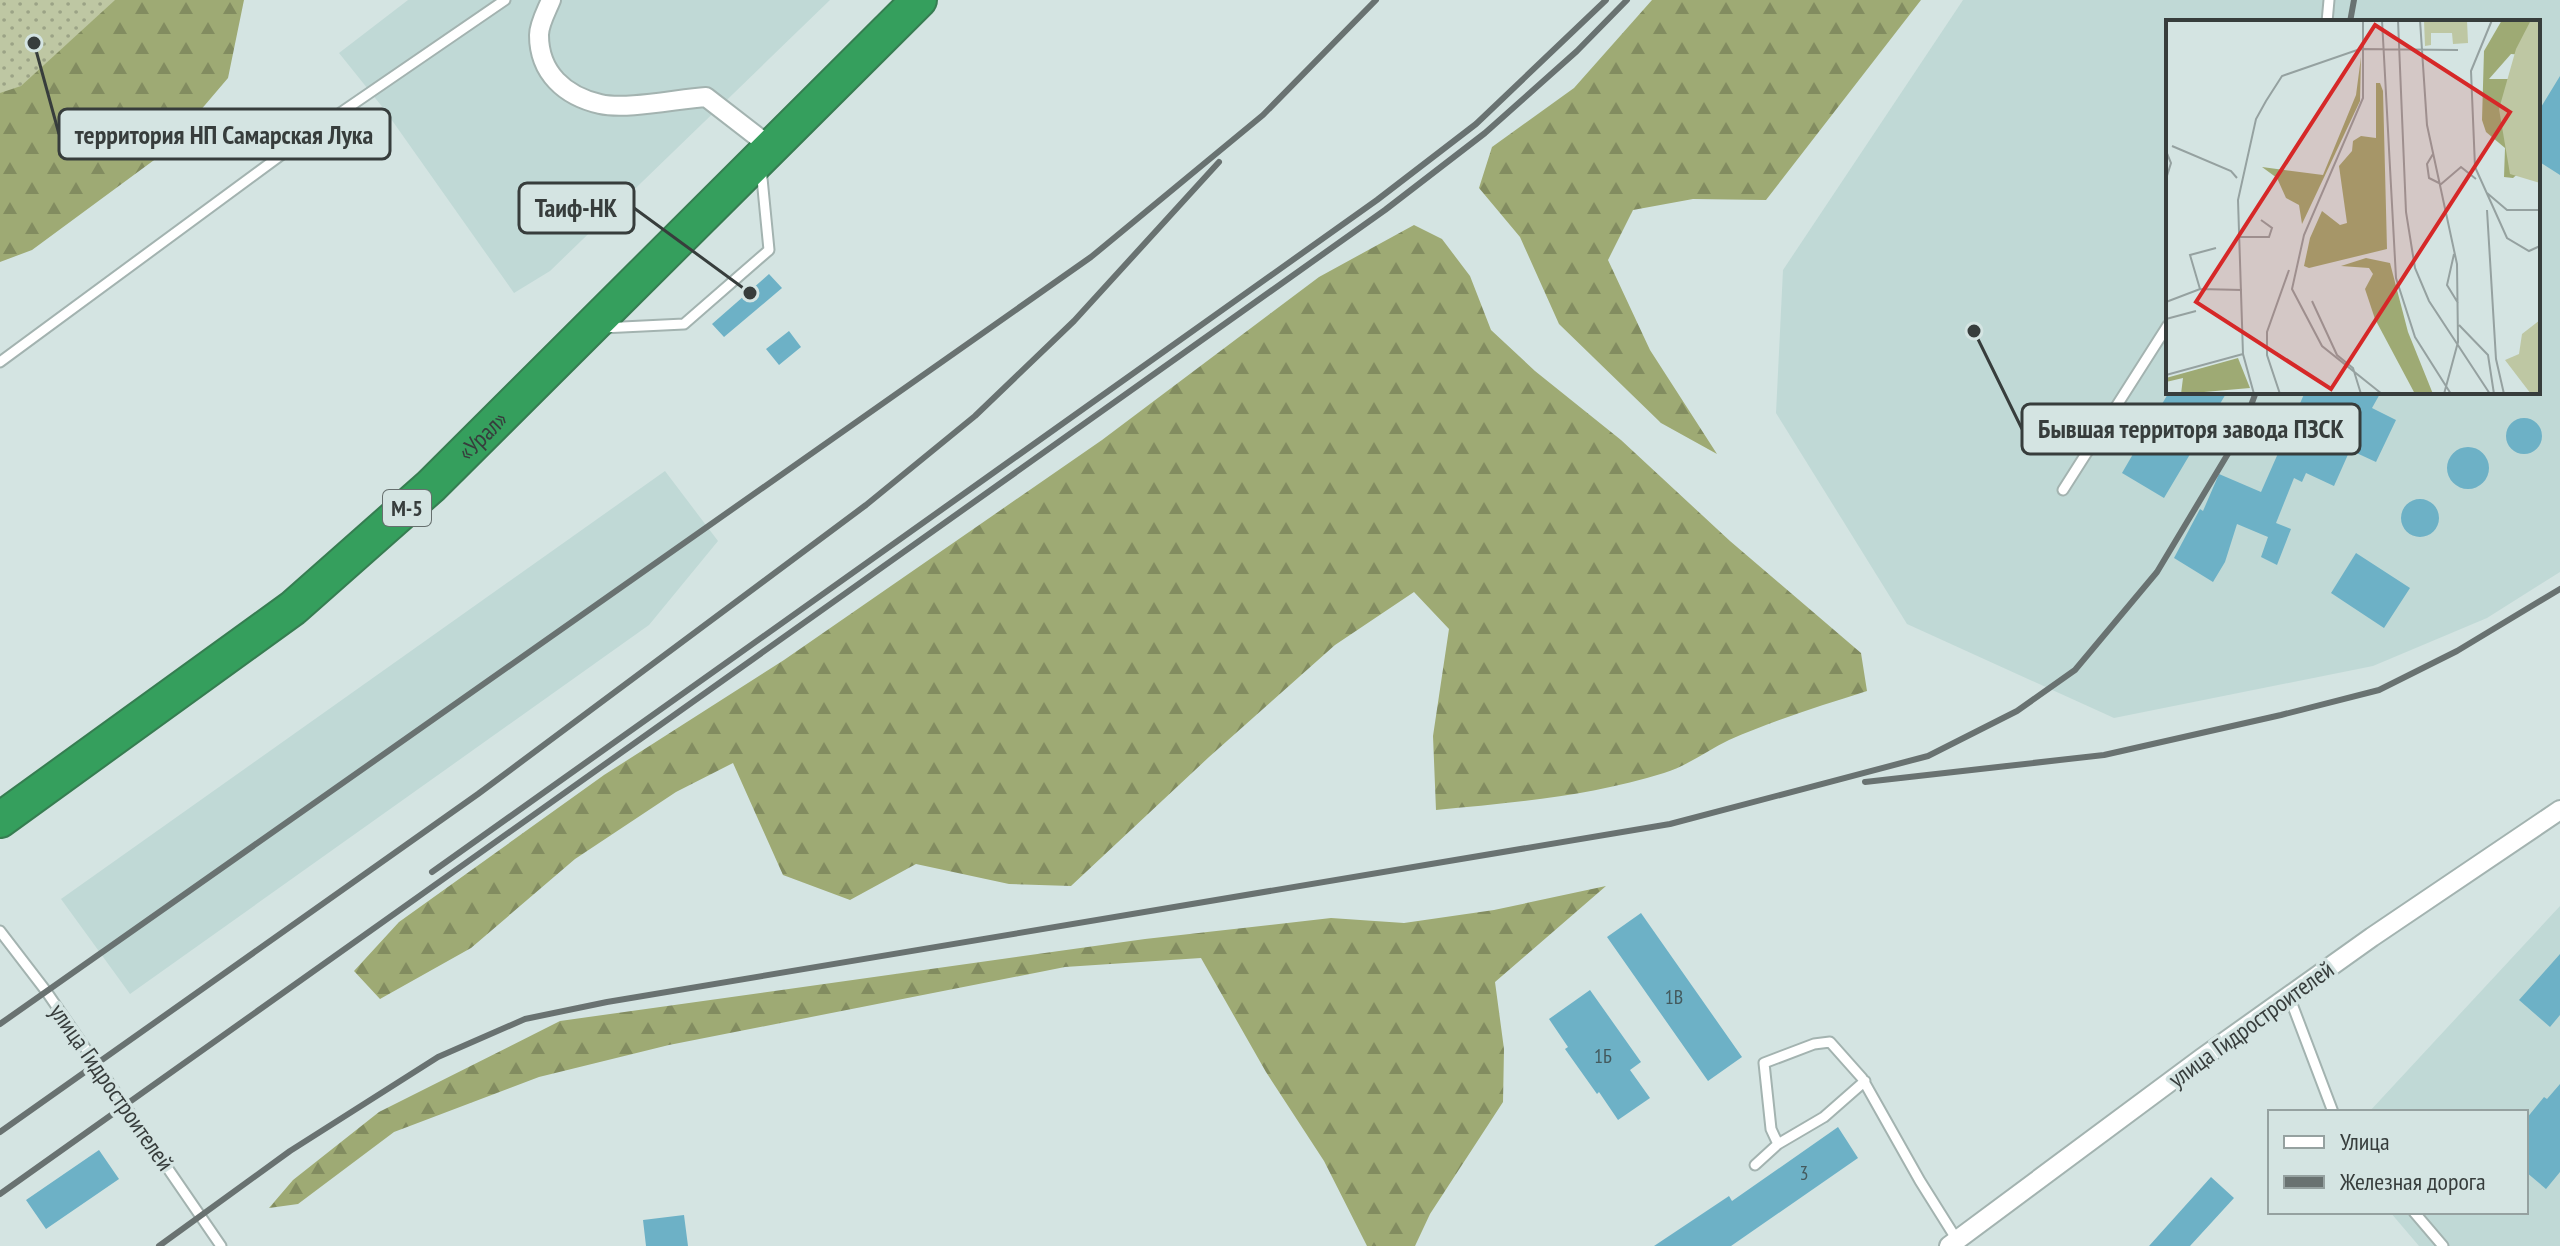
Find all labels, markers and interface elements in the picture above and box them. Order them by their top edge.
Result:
inset map [2166,20,2540,394]
callout: территория НП Самарская Лука [59,109,390,159]
text: территория НП Самарская Лука [75,118,373,151]
callout: Таиф-НК [519,183,634,233]
text: Таиф-НК [535,191,618,224]
street label: «Урал» [451,404,514,467]
callout: Бывшая территоря завода ПЗСК [2022,404,2360,454]
text: Бывшая территоря завода ПЗСК [2038,412,2344,445]
road number: М-5 [383,490,431,526]
street label: улица Гидростроителей [2162,954,2340,1094]
house number: 1В [1665,984,1683,1010]
street label: улица Гидростроителей [43,997,181,1177]
house number: 1Б [1594,1043,1612,1069]
legend [2268,1110,2528,1214]
text: Улица [2340,1126,2390,1157]
house number: 3 [1800,1160,1809,1186]
text: Железная дорога [2339,1166,2486,1197]

